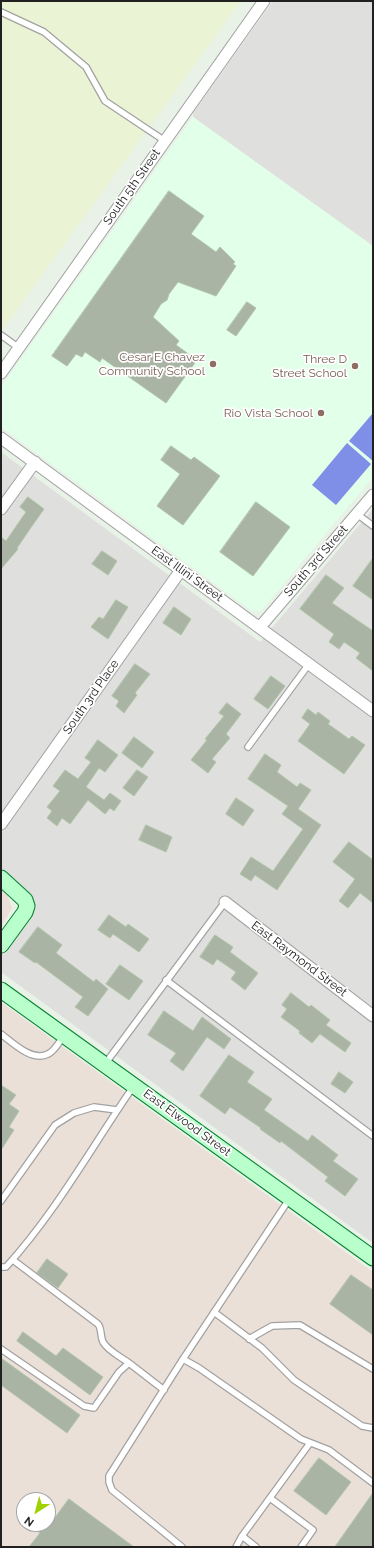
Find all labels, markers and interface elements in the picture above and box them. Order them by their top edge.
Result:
street label: South 5th Street [100,146,164,228]
place label: Cesar E Chavez Community School [99,350,205,378]
place label: Three D Street School [272,352,347,380]
marker: Cesar E Chavez Community School [208,359,218,369]
marker: Three D Street School [350,361,360,371]
place label: Rio Vista School [224,406,313,420]
marker: Rio Vista School [316,408,326,418]
street label: South 3rd Street [281,522,351,600]
street label: East Illini Street [148,543,226,605]
street label: South 3rd Place [60,657,122,737]
street label: East Raymond Street [248,918,350,1000]
street label: East Elwood Street [140,1086,234,1160]
north arrow [16,1492,56,1532]
text: N [22,1514,36,1529]

